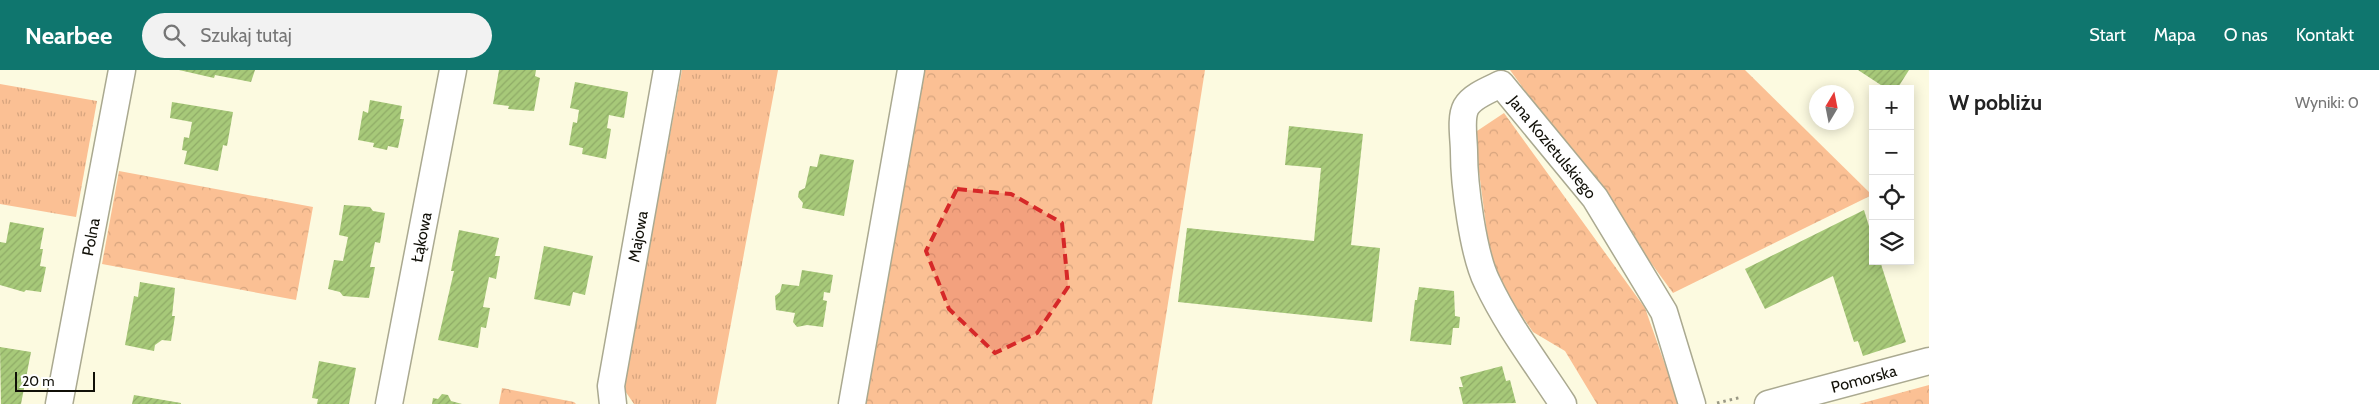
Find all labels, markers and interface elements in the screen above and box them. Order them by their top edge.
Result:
search box [142,13,492,58]
text: Nearbee [25,21,112,50]
icon: search [160,21,188,49]
text: Szukaj tutaj [200,24,292,47]
text: Start [2089,24,2126,46]
text: Mapa [2154,24,2196,46]
text: O nas [2224,24,2268,46]
text: Kontakt [2296,24,2354,46]
north arrow [1809,85,1854,130]
map controls [1869,85,1914,265]
button: + [1869,85,1914,130]
text: W pobliżu [1949,90,2042,115]
street label: Jana Kozietulskiego [1504,91,1601,202]
text: Wyniki: 0 [2295,93,2359,112]
button: − [1869,130,1914,175]
button: locate [1869,175,1914,220]
street label: Majowa [624,209,651,264]
street label: Łąkowa [407,210,435,264]
street label: Polna [78,216,103,257]
button: layers [1869,220,1914,265]
street label: Pomorska [1829,361,1899,396]
scale bar [15,369,95,392]
text: 20 m [22,372,55,390]

